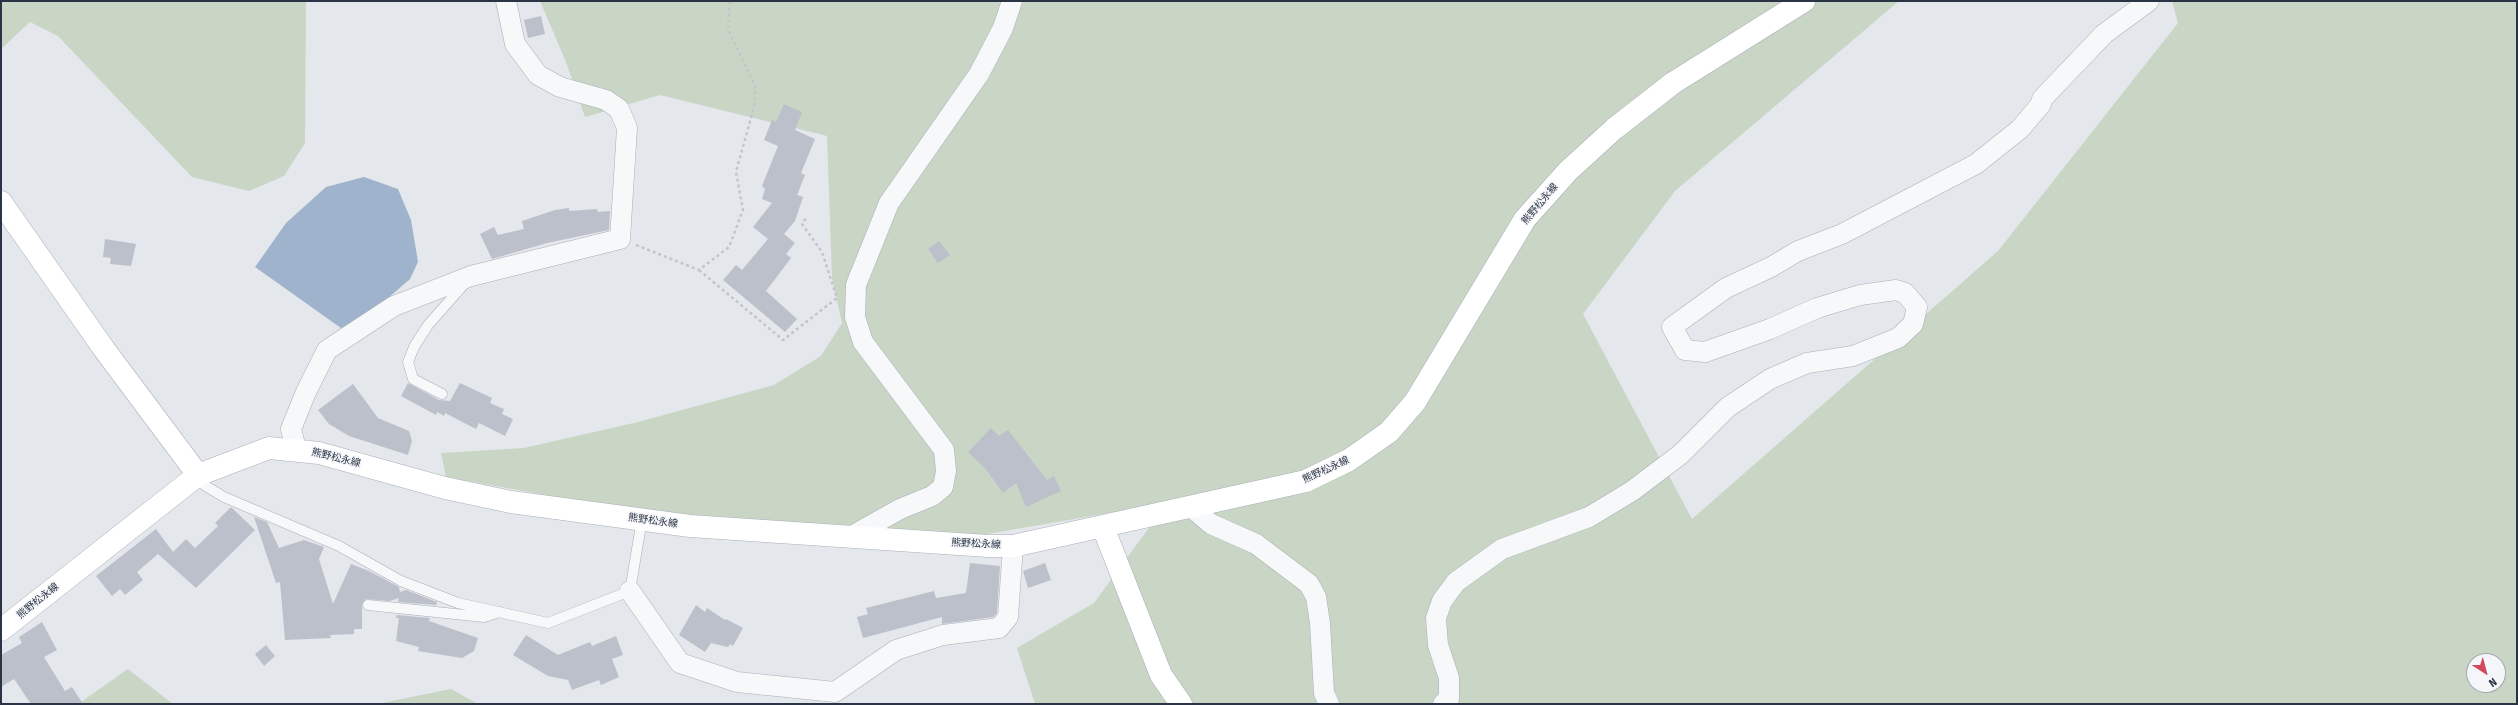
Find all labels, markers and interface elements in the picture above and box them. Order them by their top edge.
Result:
street label: 熊野松永線 [1519,181,1561,227]
street label: 熊野松永線 [310,446,362,470]
street label: 熊野松永線 [1301,454,1351,486]
street label: 熊野松永線 [627,512,679,530]
street label: 熊野松永線 [951,537,1001,551]
street label: 熊野松永線 [15,581,61,621]
north arrow [2466,653,2506,693]
text: N [2486,675,2499,690]

